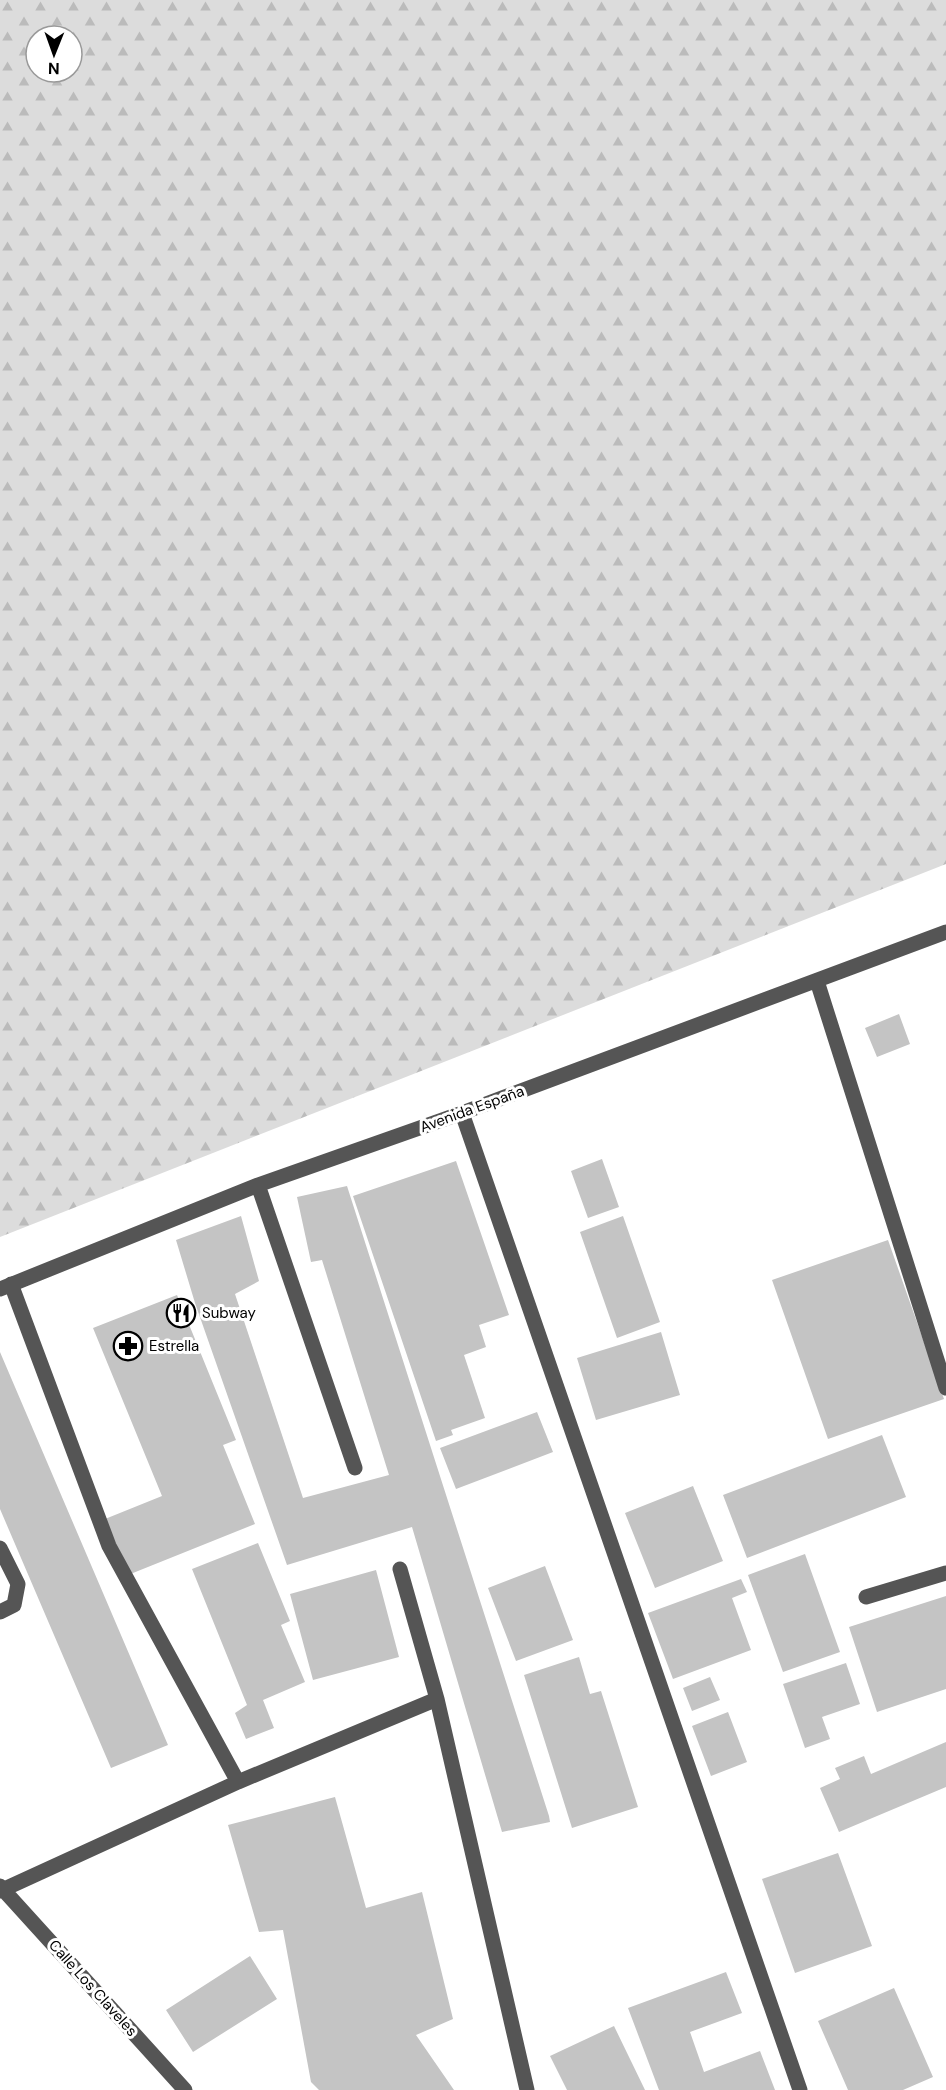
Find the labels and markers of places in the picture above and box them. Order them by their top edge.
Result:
restaurant icon: Subway [165,1297,197,1329]
place label: Subway [202,1303,257,1323]
pharmacy icon: Estrella [112,1330,144,1362]
place label: Estrella [149,1336,199,1356]

